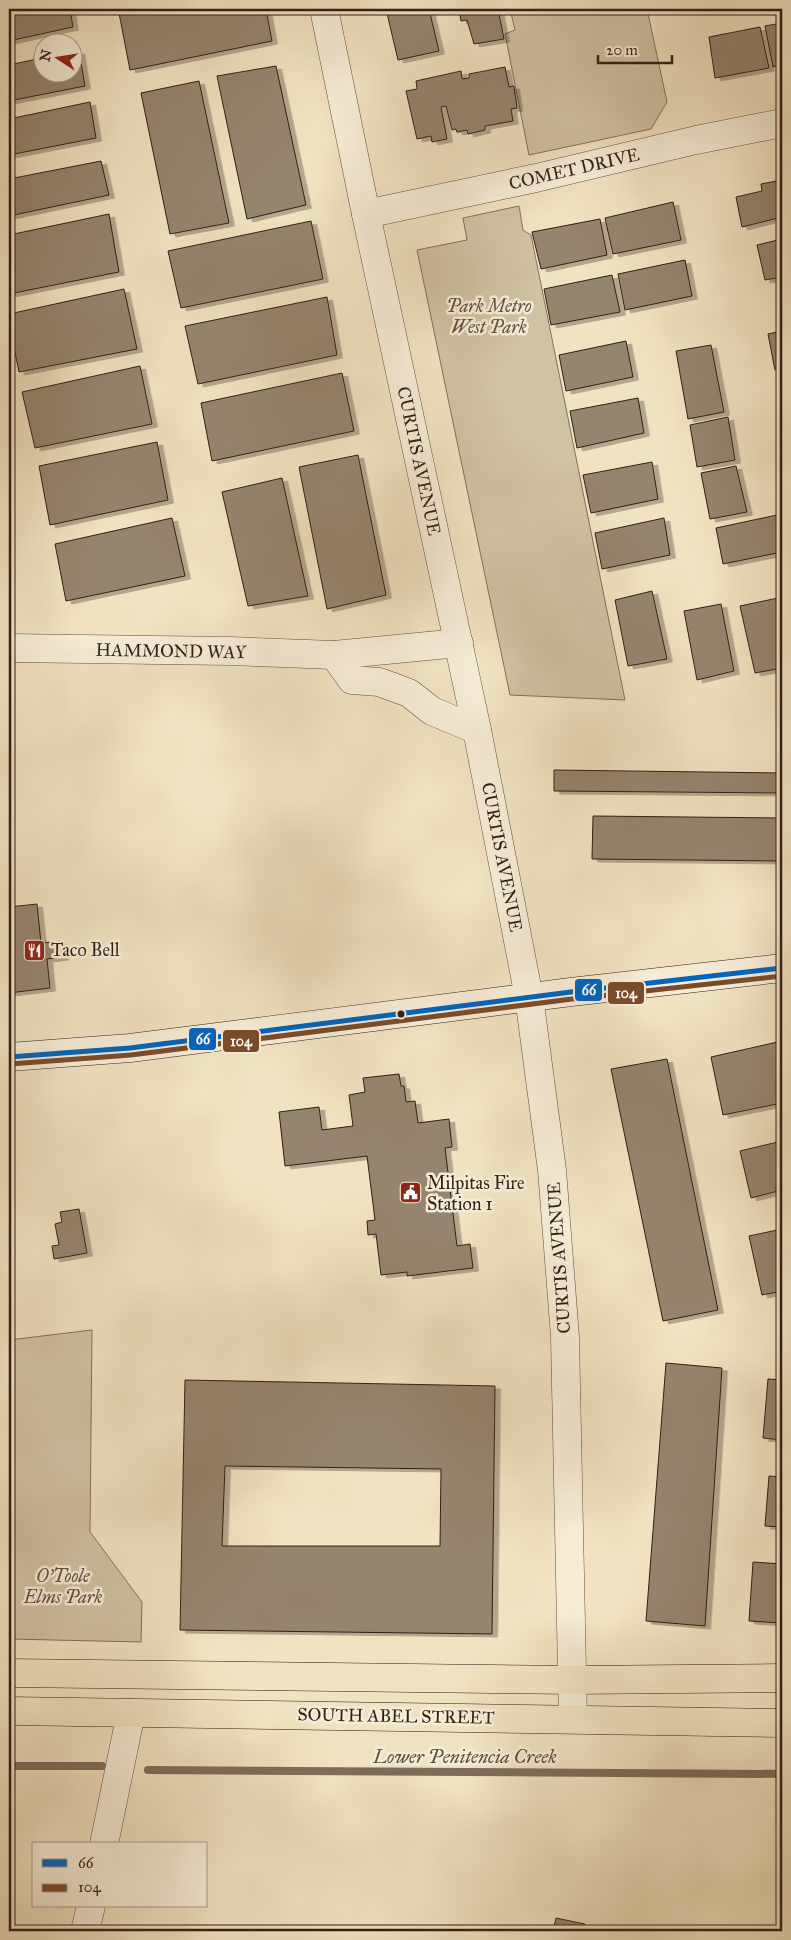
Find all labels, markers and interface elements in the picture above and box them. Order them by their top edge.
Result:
north arrow [32,32,82,82]
scale bar [598,32,672,64]
text: 20 m [606,41,638,59]
text: N [36,48,55,63]
street label: COMET DRIVE [507,143,641,195]
park label: Park Metro West Park [446,295,532,338]
street label: CURTIS AVENUE [392,385,446,538]
street label: HAMMOND WAY [95,639,247,663]
street label: CURTIS AVENUE [477,780,527,934]
restaurant icon: Taco Bell [23,938,47,962]
place label: Taco Bell [51,939,120,961]
line badge: 66 [574,978,603,1002]
line badge: 104 [607,981,645,1005]
text: 66 [582,982,597,999]
text: 104 [615,985,638,1003]
unlabelled marker [396,1009,406,1019]
line badge: 66 [188,1027,217,1051]
line badge: 104 [222,1029,260,1053]
text: 66 [196,1031,211,1048]
text: 104 [230,1033,253,1051]
place label: Milpitas Fire Station 1 [427,1172,525,1215]
public building icon: Milpitas Fire Station 1 [399,1181,423,1205]
street label: CURTIS AVENUE [543,1181,575,1334]
park label: O'Toole Elms Park [23,1565,102,1608]
street label: SOUTH ABEL STREET [297,1703,495,1729]
water label: Lower Penitencia Creek [372,1745,557,1768]
legend [32,1842,208,1908]
text: 66 [78,1854,95,1872]
text: 104 [78,1878,102,1896]

